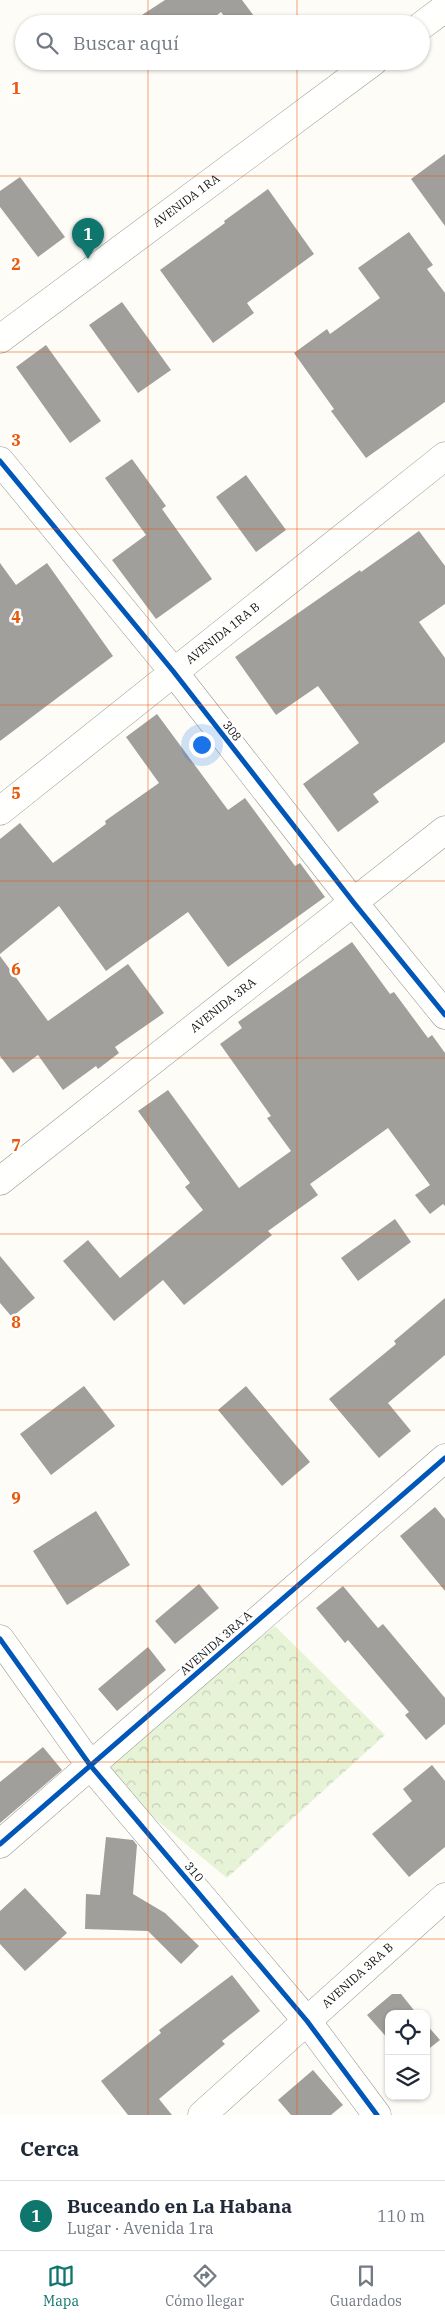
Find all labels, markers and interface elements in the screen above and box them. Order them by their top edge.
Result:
search box [15,15,430,70]
icon: search [33,29,61,57]
text: Buscar aquí [73,31,179,55]
text: 1 [11,78,21,98]
street label: AVENIDA 1RA [149,170,223,230]
pin: 1 [72,218,104,259]
text: 2 [11,254,21,274]
text: 3 [11,430,21,450]
street label: AVENIDA 1RA B [182,599,263,667]
text: 4 [11,607,21,627]
street label: 308 [220,718,245,744]
your location [189,732,215,758]
text: 5 [11,783,21,803]
text: 6 [11,959,21,979]
street label: AVENIDA 3RA [187,974,259,1035]
text: 7 [11,1135,21,1155]
text: 8 [11,1312,21,1332]
text: 9 [11,1488,21,1508]
street label: AVENIDA 3RA A [177,1607,255,1678]
street label: 310 [182,1859,207,1885]
street label: AVENIDA 3RA B [319,1939,396,2011]
map controls [385,2010,430,2100]
button: locate [385,2010,430,2055]
button: layers [385,2055,430,2100]
text: Cerca [20,2134,79,2162]
text: Buceando en La Habana [67,2194,292,2218]
text: 1 [31,2206,41,2226]
text: 110 m [377,2206,425,2226]
text: Lugar · Avenida 1ra [67,2218,214,2238]
tab: Mapa [43,2262,79,2310]
tab: Cómo llegar [165,2262,244,2310]
tab: Guardados [330,2262,402,2310]

